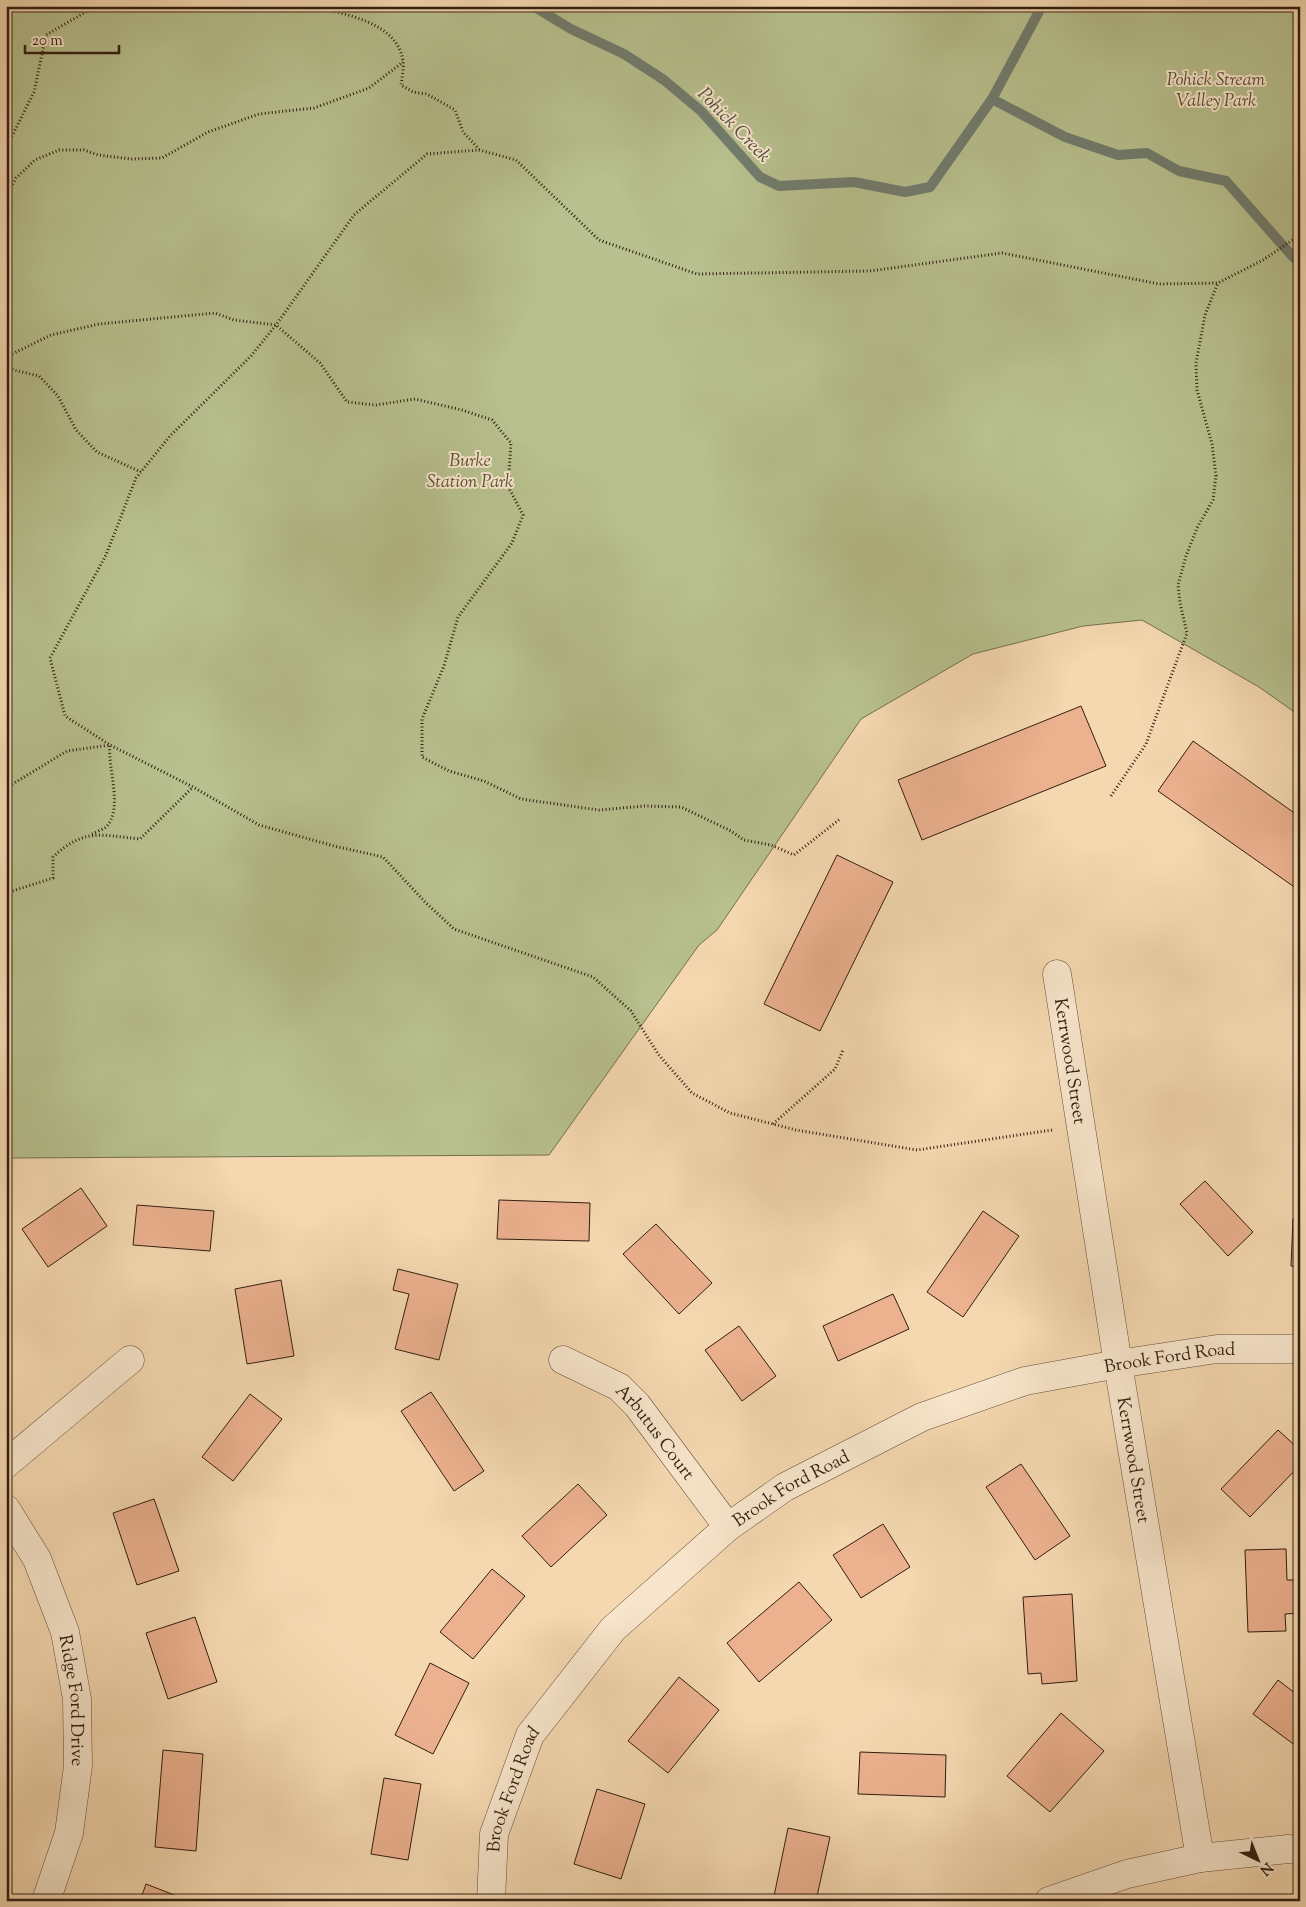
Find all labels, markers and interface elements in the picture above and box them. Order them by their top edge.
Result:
scale bar [25,22,119,54]
text: 20 m [32,31,63,52]
park label: Pohick Stream Valley Park [1167,68,1266,115]
water label: Pohick Creek [690,82,776,170]
park label: Burke Station Park [427,449,513,496]
street label: Kerrwood Street [1046,996,1091,1126]
street label: Brook Ford Road [1102,1338,1235,1381]
street label: Arbutus Court [608,1379,700,1486]
street label: Kerrwood Street [1109,1395,1155,1525]
street label: Brook Ford Road [728,1445,855,1535]
street label: Ridge Ford Drive [51,1633,89,1766]
street label: Brook Ford Road [482,1721,547,1853]
north arrow [1234,1834,1284,1884]
text: N [1255,1857,1276,1879]

